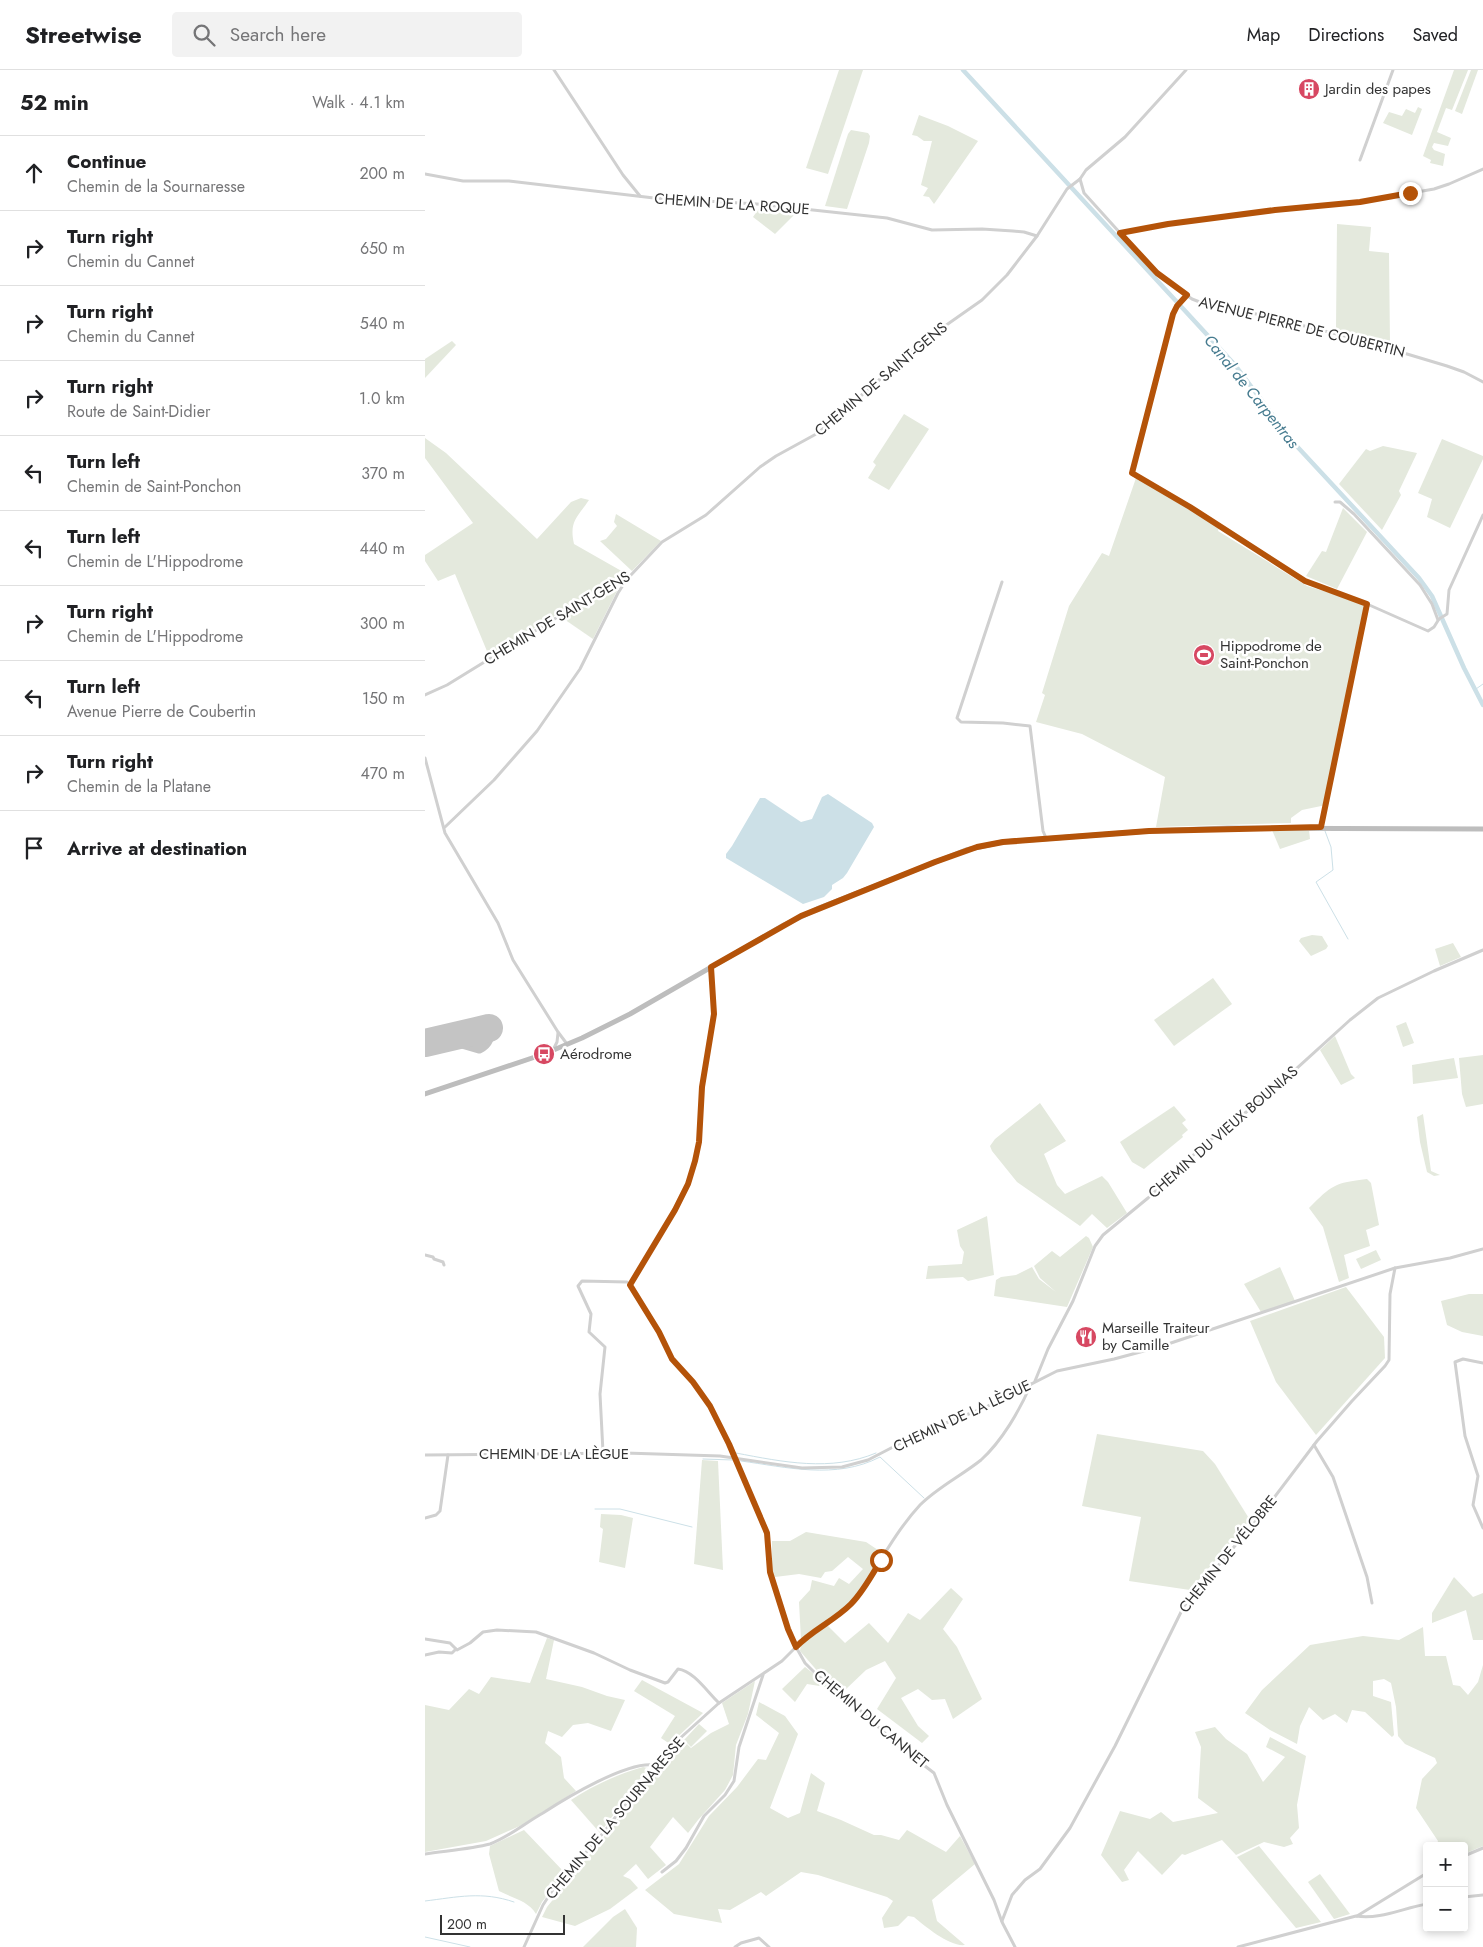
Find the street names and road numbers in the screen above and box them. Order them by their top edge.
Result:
street label: CHEMIN DE LA ROQUE [654,188,810,220]
street label: AVENUE PIERRE DE COUBERTIN [1197,291,1407,363]
street label: CHEMIN DE SAINT-GENS [810,317,952,441]
street label: CHEMIN DE SAINT-GENS [480,565,634,671]
street label: CHEMIN DU VIEUX BOUNIAS [1143,1061,1303,1203]
street label: CHEMIN DE LA LÈGUE [889,1374,1035,1458]
street label: CHEMIN DE LA LÈGUE [479,1443,629,1465]
street label: CHEMIN DE VÉLOBRE [1174,1491,1282,1617]
street label: CHEMIN DU CANNET [809,1664,933,1774]
street label: CHEMIN DE LA SOURNARESSE [540,1732,690,1904]

